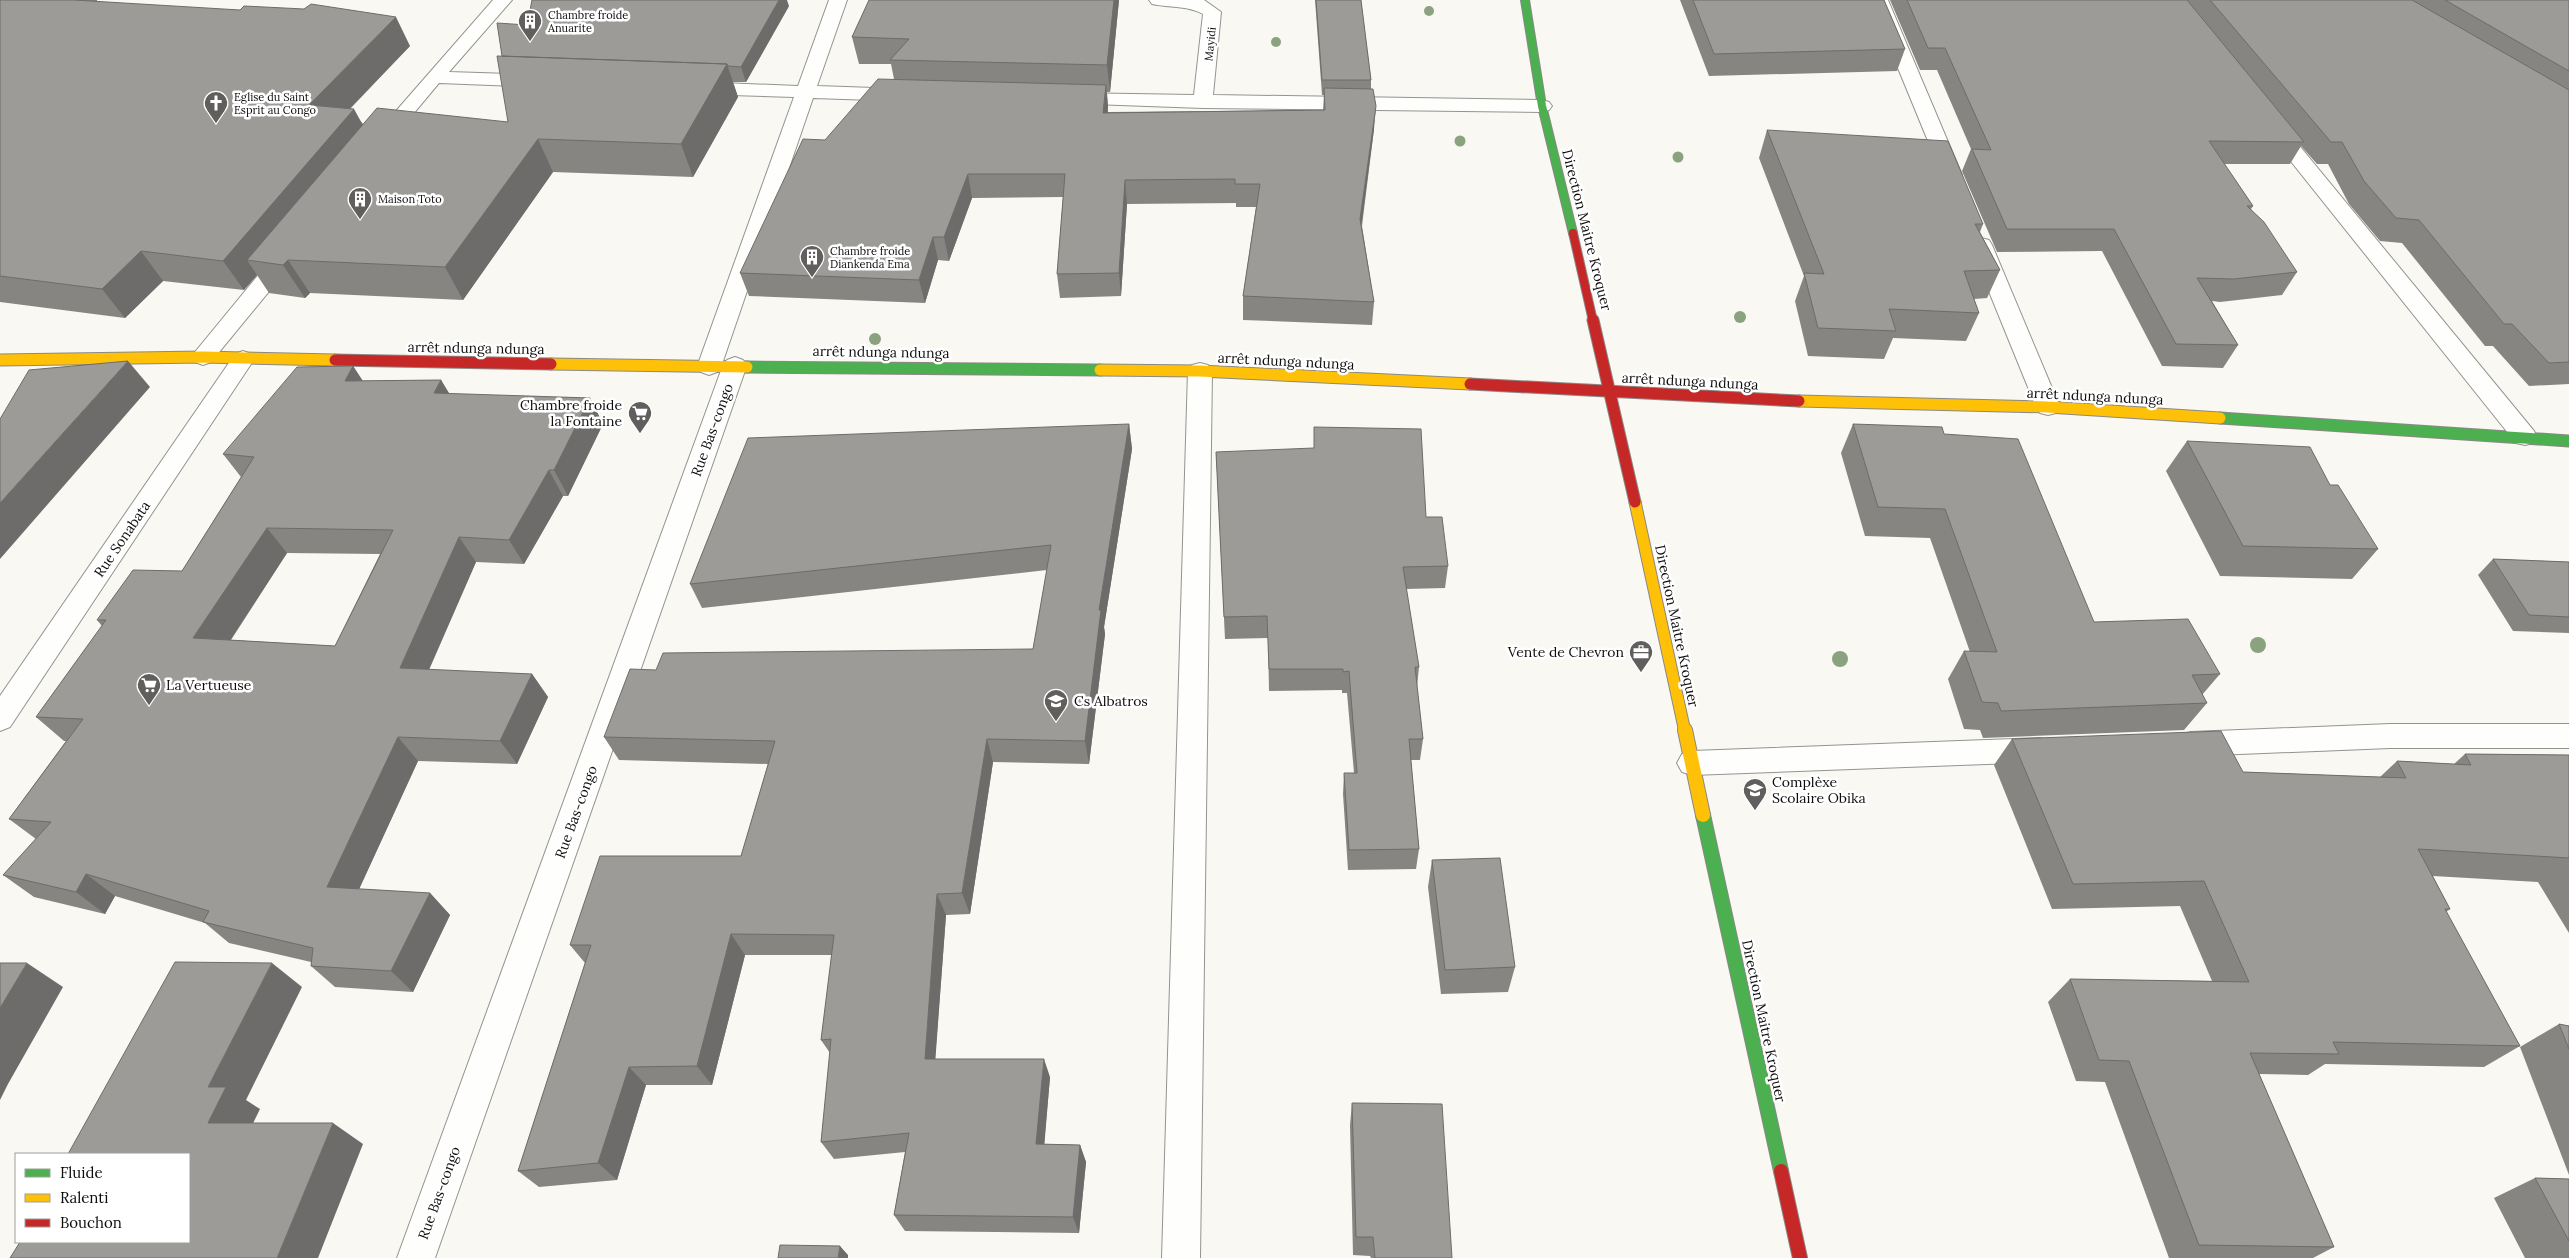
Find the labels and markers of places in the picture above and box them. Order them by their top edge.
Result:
building icon: Chambre froide Anuarite [517,8,543,42]
place label: Chambre froide Anuarite [547,8,628,35]
church icon: Eglise du Saint Esprit au Congo [203,90,229,124]
place label: Eglise du Saint Esprit au Congo [234,90,316,117]
building icon: Maison Toto [347,186,373,220]
place label: Maison Toto [378,192,442,206]
building icon: Chambre froide Diankenda Ema [799,244,825,278]
place label: Chambre froide Diankenda Ema [830,244,910,271]
place label: Chambre froide la Fontaine [520,396,622,430]
supermarket icon: Chambre froide la Fontaine [627,400,653,434]
office icon: Vente de Chevron [1628,639,1654,673]
place label: Vente de Chevron [1507,643,1624,661]
supermarket icon: La Vertueuse [136,672,162,706]
place label: La Vertueuse [166,676,252,694]
school or university icon: Cs Albatros [1043,688,1069,722]
place label: Cs Albatros [1074,692,1148,710]
place label: Complèxe Scolaire Obika [1772,773,1866,807]
school or university icon: Complèxe Scolaire Obika [1742,777,1768,811]

